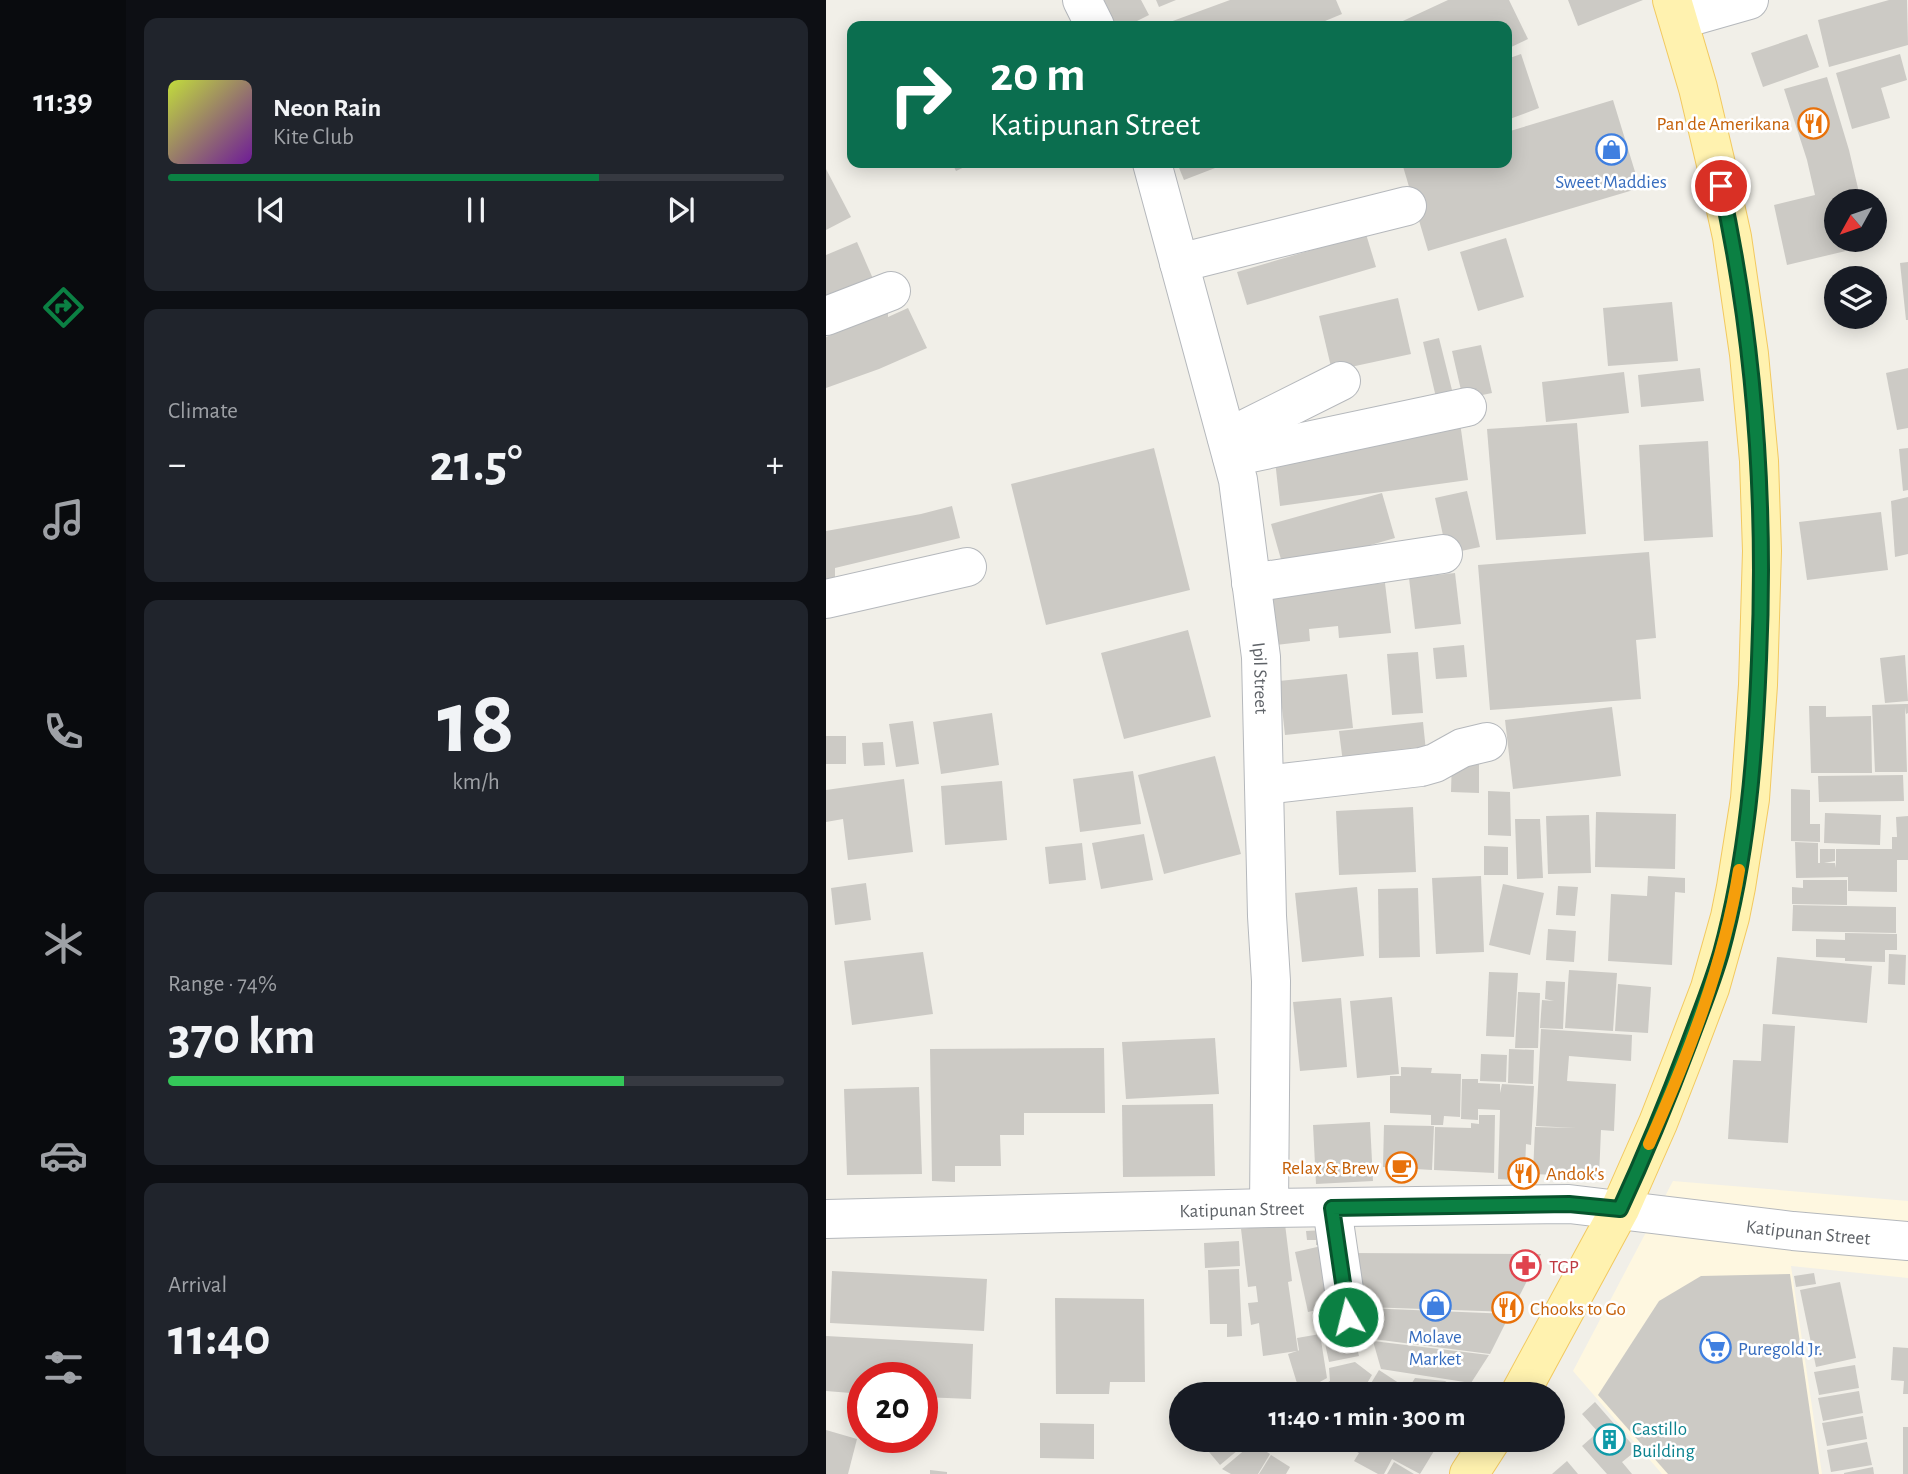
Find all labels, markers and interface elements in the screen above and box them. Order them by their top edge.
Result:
icon: right [875,49,966,140]
text: 20 m [990,51,1086,100]
text: 11:39 [33,85,93,117]
text: Neon Rain [273,95,381,121]
restaurant icon: Pan de Amerikana [1796,106,1830,140]
text: Katipunan Street [990,109,1200,141]
place label: Pan de Amerikana [1656,115,1790,134]
text: Kite Club [273,126,354,149]
shop icon: Sweet Maddies [1594,133,1628,167]
pin [1691,156,1751,216]
icon: arrive [1702,167,1740,205]
place label: Sweet Maddies [1555,173,1667,192]
north arrow [1824,189,1886,252]
map controls [1824,189,1887,329]
icon: previous [252,191,290,229]
icon: pause [457,191,495,229]
icon: next [662,191,700,229]
button: layers [1824,266,1887,329]
icon: directions [39,283,88,332]
text: Climate [168,400,238,423]
text: 21.5° [430,438,522,490]
text: − [168,446,186,484]
text: + [766,446,784,484]
icon: music [39,495,88,544]
street label: Ipil Street [1248,641,1270,714]
text: 18 [437,678,515,769]
icon: phone [39,707,88,756]
text: km/h [452,771,500,794]
icon: climate [39,919,88,968]
text: Range · 74% [168,973,277,996]
text: 370 km [168,1011,316,1063]
icon: car [39,1131,88,1180]
cafe icon: Relax & Brew [1385,1150,1419,1184]
restaurant icon: Andok's [1506,1156,1540,1190]
place label: Relax & Brew [1281,1159,1379,1178]
place label: Andok's [1546,1165,1605,1184]
street label: Katipunan Street [1179,1200,1304,1221]
street label: Katipunan Street [1745,1217,1871,1249]
pharmacy icon: TGP [1509,1249,1543,1283]
place label: TGP [1549,1258,1579,1277]
text: Arrival [168,1274,227,1297]
position arrow [1311,1280,1385,1354]
shop icon: Molave Market [1418,1288,1452,1322]
restaurant icon: Chooks to Go [1490,1291,1524,1325]
place label: Chooks to Go [1530,1300,1626,1319]
text: 11:40 [168,1312,271,1364]
place label: Molave Market [1408,1328,1462,1369]
supermarket icon: Puregold Jr. [1698,1331,1732,1365]
place label: Puregold Jr. [1738,1340,1823,1359]
icon: filters [39,1343,88,1392]
speed limit sign: 20 [847,1362,938,1453]
text: 11:40 · 1 min · 300 m [1269,1404,1465,1430]
place label: Castillo Building [1632,1420,1695,1461]
building icon: Castillo Building [1592,1422,1626,1456]

